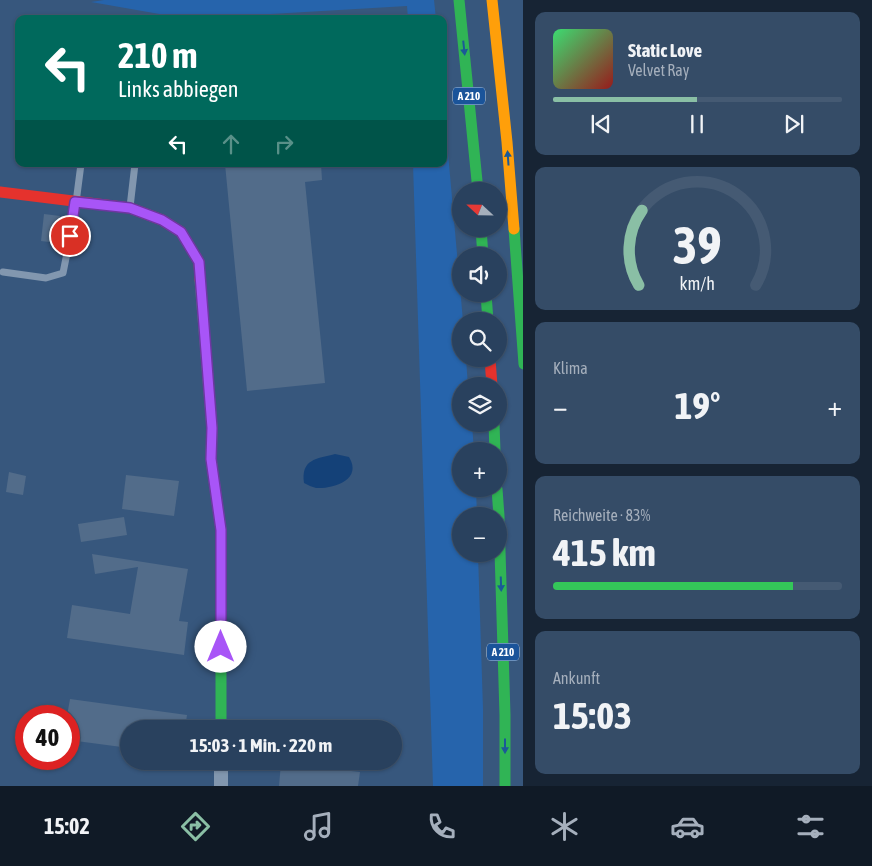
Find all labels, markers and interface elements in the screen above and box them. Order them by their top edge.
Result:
icon: left [35,35,100,100]
text: 210 m [118,35,197,75]
text: Static Love [628,39,702,61]
one-way arrow [460,41,468,57]
text: Velvet Ray [628,61,689,79]
text: Links abbiegen [118,76,239,102]
road number: A 210 [453,88,485,104]
icon: previous [587,110,615,138]
icon: pause [683,110,711,138]
icon: next [780,110,808,138]
icon: left [164,130,192,158]
icon: ahead [217,130,245,158]
icon: right [270,130,298,158]
one-way arrow [503,150,511,166]
north arrow [452,182,508,238]
map controls [452,182,507,562]
pin [49,215,91,257]
text: 39 [673,215,722,275]
icon: arrive [56,222,84,250]
button: sound [452,247,507,302]
text: km/h [680,273,715,294]
button: search [452,312,507,367]
text: Klima [553,359,588,377]
button: layers [452,377,507,432]
text: 19° [674,384,721,427]
text: − [553,390,568,422]
text: + [827,390,842,422]
button: + [452,442,507,497]
text: Reichweite · 83% [553,506,650,524]
button: − [452,507,507,562]
text: 415 km [553,531,656,574]
one-way arrow [497,576,505,592]
position arrow [194,620,246,672]
road number: A 210 [487,644,519,660]
text: Ankunft [553,669,600,687]
text: 15:03 [553,694,632,737]
speed limit sign: 40 [15,705,80,770]
text: 15:03 · 1 Min. · 220 m [190,734,332,756]
one-way arrow [501,738,509,754]
icon: directions [178,809,213,844]
icon: music [301,809,336,844]
icon: phone [424,809,459,844]
icon: climate [547,809,582,844]
icon: car [670,809,705,844]
icon: filters [793,809,828,844]
text: 15:02 [44,813,90,839]

